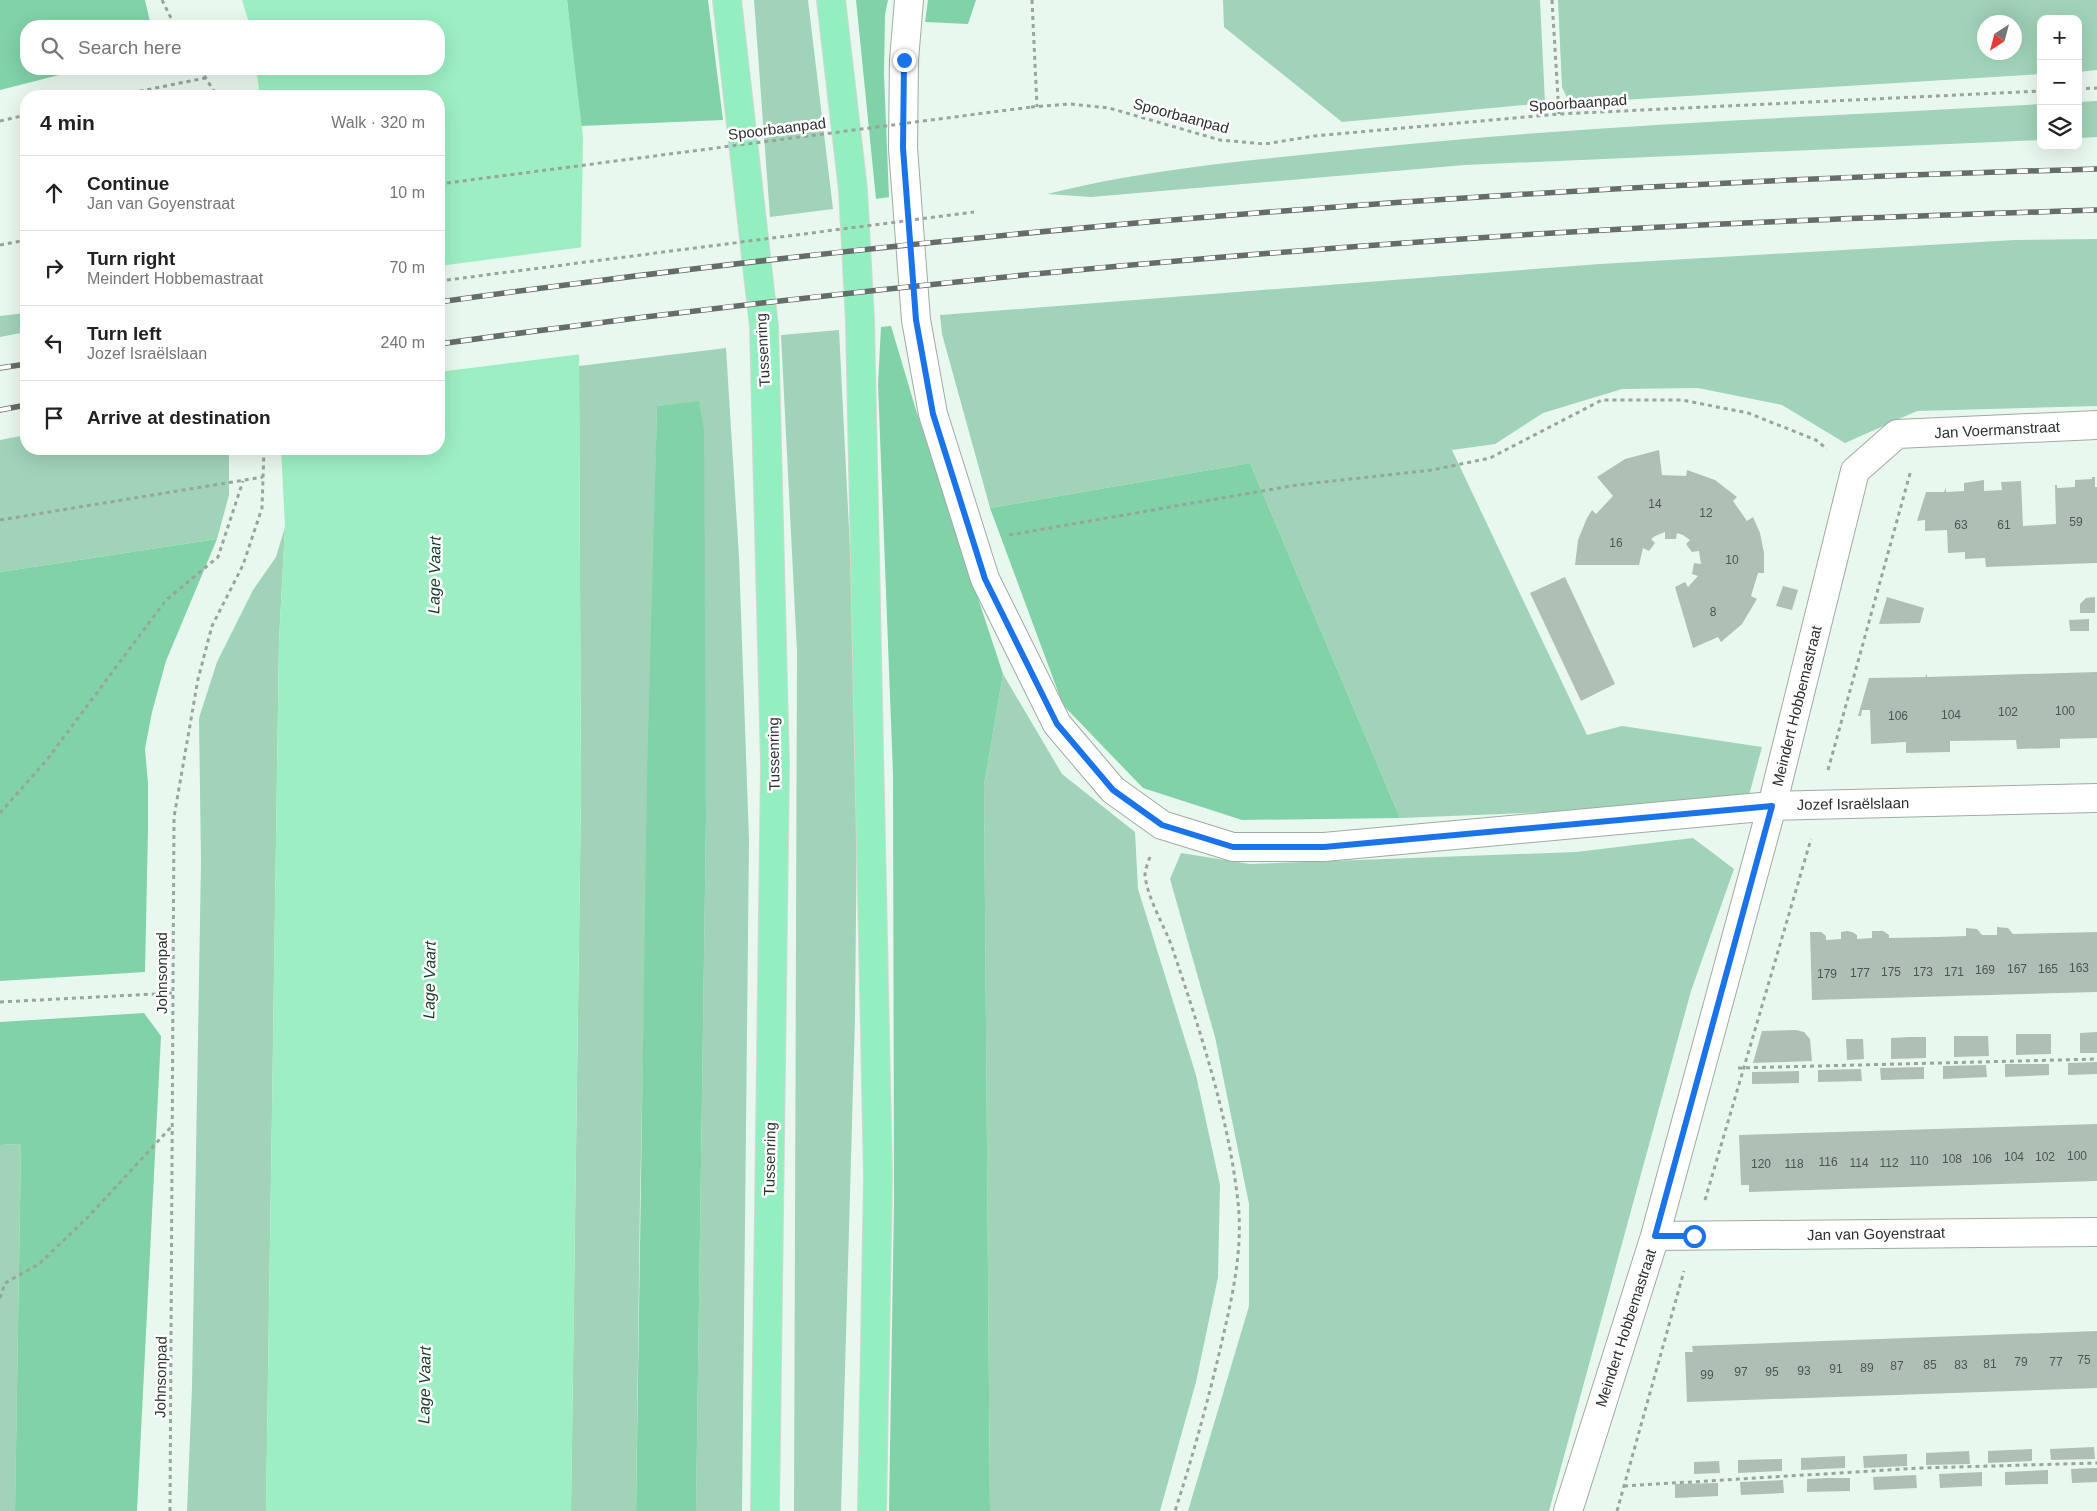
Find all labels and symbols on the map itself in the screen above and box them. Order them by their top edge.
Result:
north arrow [1977,15,2022,60]
route end [893,49,916,72]
street label: Spoorbaanpad [1528,91,1628,114]
street label: Spoorbaanpad [1131,95,1231,136]
street label: Spoorbaanpad [727,114,827,143]
street label: Tussenring [752,313,773,387]
street label: Jan Voermanstraat [1934,418,2061,441]
house number: 14 [1648,497,1662,511]
house number: 12 [1699,506,1713,520]
house number: 59 [2069,515,2083,529]
house number: 63 [1954,518,1968,532]
house number: 61 [1997,518,2011,532]
water label: Lage Vaart [425,535,444,614]
house number: 16 [1609,536,1623,550]
house number: 10 [1725,553,1739,567]
house number: 8 [1710,605,1717,619]
street label: Meindert Hobbemastraat [1768,623,1825,788]
house number: 100 [2055,704,2075,718]
house number: 102 [1998,705,2018,719]
house number: 104 [1941,708,1961,722]
house number: 106 [1888,709,1908,723]
street label: Tussenring [764,717,783,791]
street label: Jozef Israëlslaan [1797,794,1909,813]
street label: Johnsonpad [153,932,170,1014]
water label: Lage Vaart [420,940,439,1019]
house number: 163 [2069,961,2089,975]
house number: 167 [2007,962,2027,976]
house number: 165 [2038,962,2058,976]
house number: 169 [1975,963,1995,977]
house number: 175 [1881,965,1901,979]
house number: 173 [1913,965,1933,979]
house number: 171 [1944,965,1964,979]
house number: 177 [1850,966,1870,980]
house number: 179 [1817,967,1837,981]
street label: Tussenring [760,1122,779,1196]
house number: 100 [2067,1149,2087,1163]
house number: 104 [2004,1150,2024,1164]
house number: 102 [2035,1150,2055,1164]
house number: 108 [1942,1152,1962,1166]
house number: 106 [1972,1152,1992,1166]
house number: 110 [1909,1154,1929,1168]
house number: 116 [1818,1155,1838,1169]
house number: 114 [1849,1156,1869,1170]
house number: 112 [1879,1156,1899,1170]
house number: 120 [1751,1157,1771,1171]
house number: 118 [1784,1157,1804,1171]
street label: Jan van Goyenstraat [1807,1224,1946,1243]
route start [1683,1225,1706,1248]
street label: Meindert Hobbemastraat [1592,1246,1659,1409]
street label: Johnsonpad [151,1336,170,1418]
water label: Lage Vaart [415,1345,434,1424]
house number: 75 [2077,1353,2091,1367]
house number: 79 [2014,1355,2028,1369]
house number: 77 [2049,1355,2063,1369]
house number: 81 [1983,1357,1997,1371]
house number: 85 [1923,1358,1937,1372]
house number: 83 [1954,1358,1968,1372]
house number: 87 [1890,1359,1904,1373]
house number: 89 [1860,1361,1874,1375]
house number: 91 [1829,1362,1843,1376]
house number: 93 [1797,1364,1811,1378]
house number: 97 [1734,1365,1748,1379]
house number: 95 [1765,1365,1779,1379]
house number: 99 [1700,1368,1714,1382]

